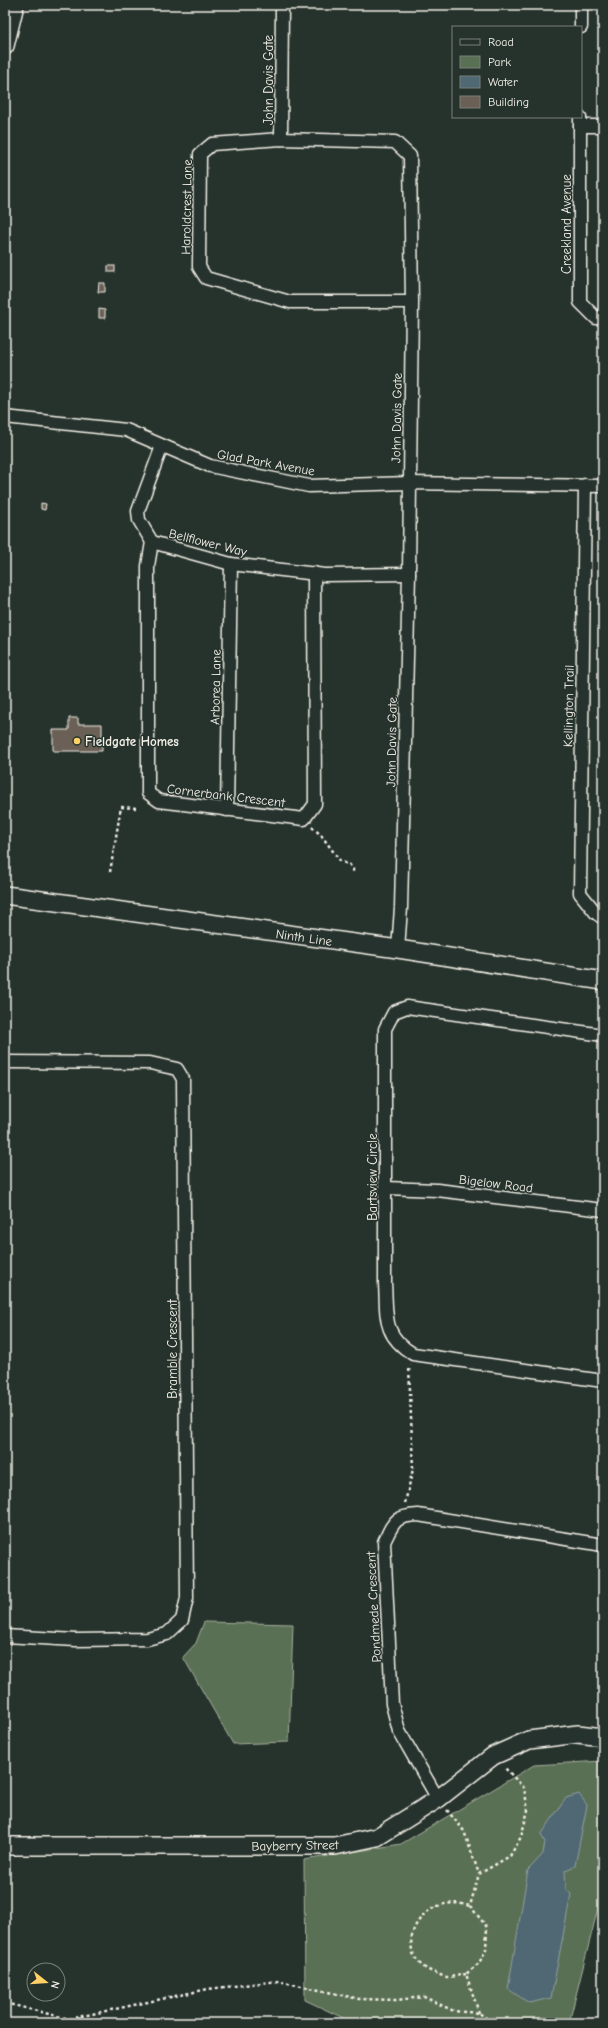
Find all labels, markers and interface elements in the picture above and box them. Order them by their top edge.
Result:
legend [452,26,582,118]
street label: John Davis Gate [261,34,276,125]
text: Road [488,35,514,49]
text: Park [488,55,511,69]
text: Water [488,75,518,89]
text: Building [488,95,529,109]
street label: Haroldcrest Lane [178,159,195,255]
street label: Creekland Avenue [559,174,574,274]
street label: John Davis Gate [388,372,405,463]
street label: Glad Park Avenue [216,447,316,479]
street label: Bellflower Way [167,526,249,559]
street label: Arborea Lane [207,649,224,725]
street label: Kellington Trail [560,665,577,747]
street label: John Davis Gate [383,696,400,787]
place label: Fieldgate Homes [85,734,179,749]
marker: Fieldgate Homes [72,736,82,746]
street label: Cornerbank Crescent [166,781,287,810]
street label: Ninth Line [275,926,334,949]
street label: Bartsview Circle [365,1133,380,1221]
street label: Bigelow Road [458,1172,534,1195]
street label: Bramble Crescent [165,1298,180,1399]
street label: Pondmede Crescent [363,1550,384,1663]
street label: Bayberry Street [251,1837,340,1854]
north arrow [26,1962,66,2002]
text: N [48,1979,62,1990]

